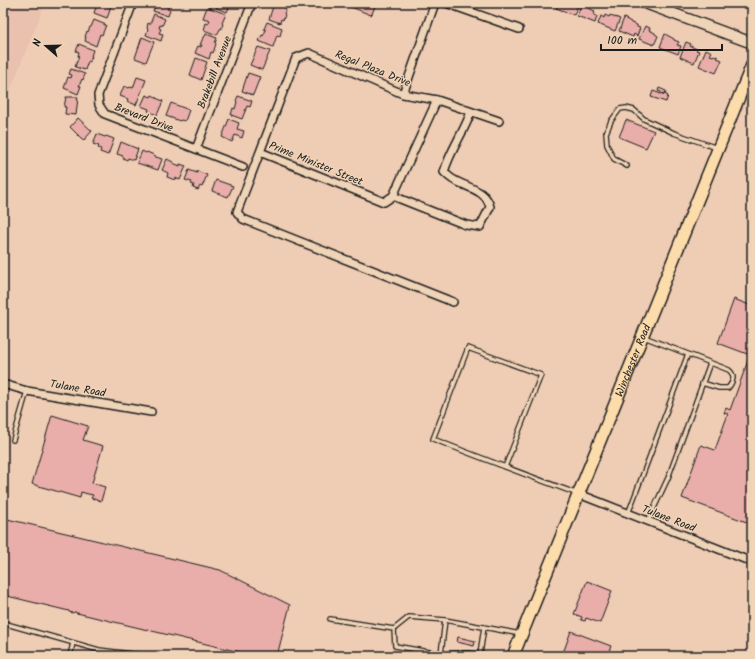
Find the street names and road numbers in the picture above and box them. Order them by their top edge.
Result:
street label: Brakebill Avenue [193,33,237,111]
street label: Regal Plaza Drive [332,46,413,92]
street label: Brevard Drive [112,98,176,137]
street label: Prime Minister Street [266,137,366,191]
street label: Winchester Road [611,321,656,400]
street label: Tulane Road [49,375,108,403]
street label: Tulane Road [639,500,699,538]

